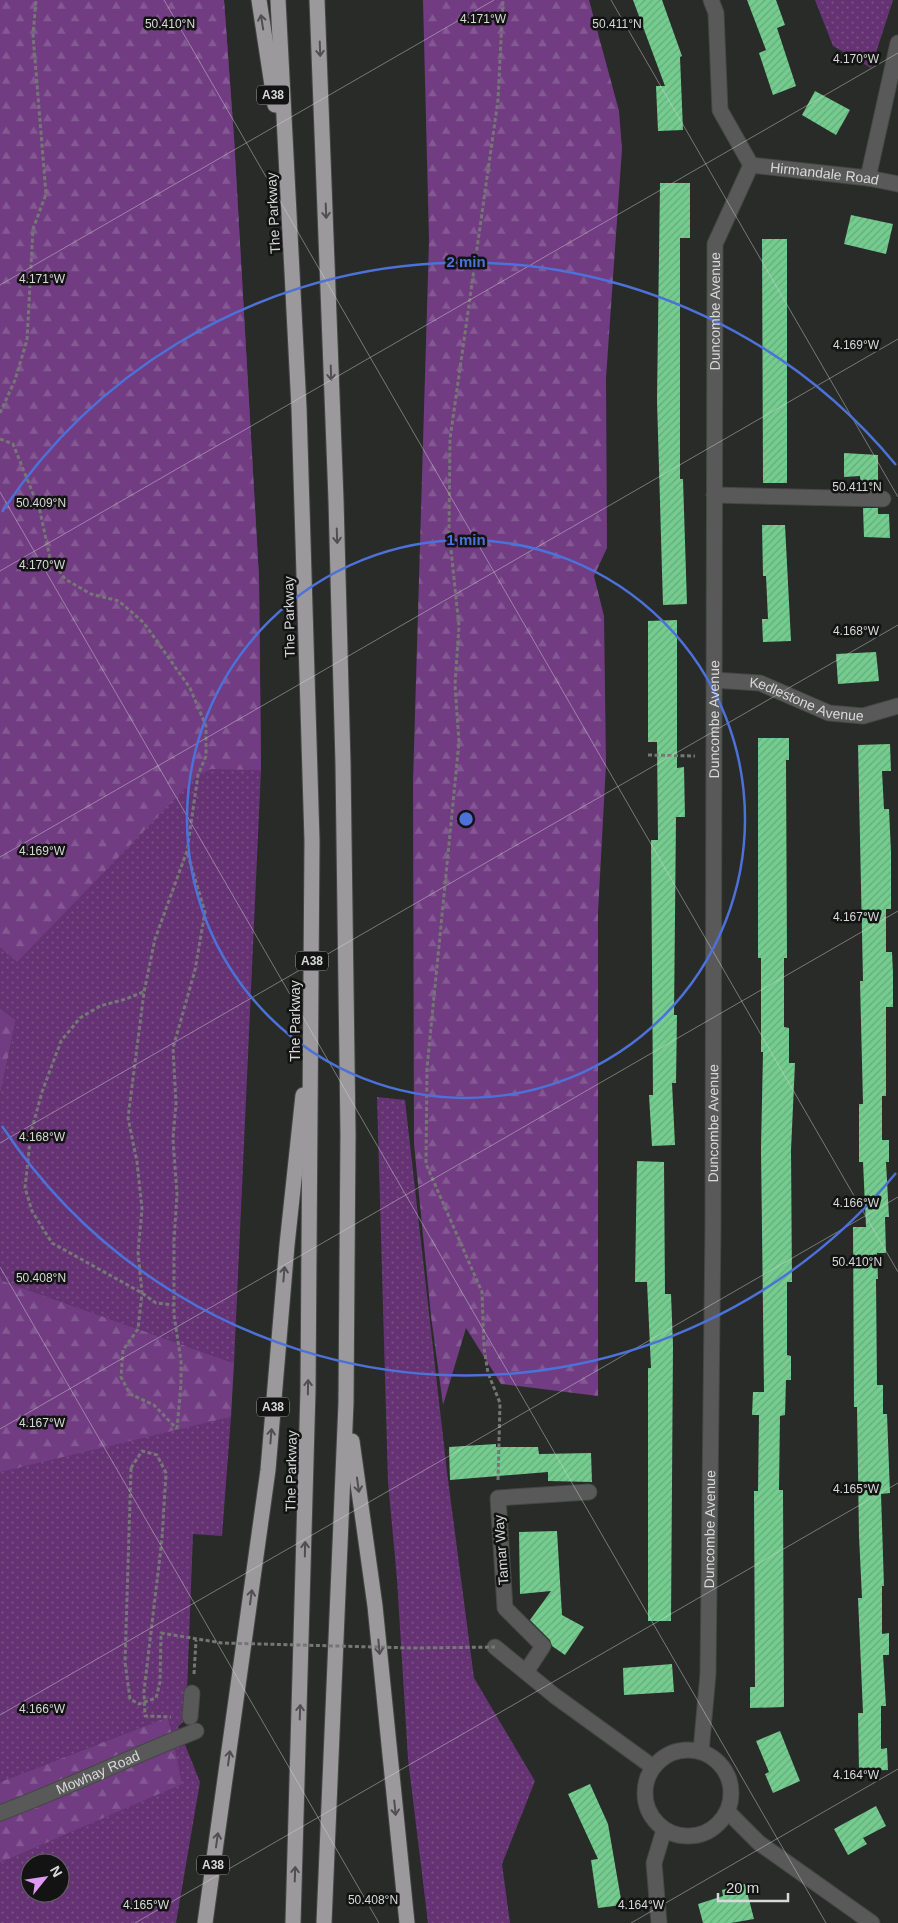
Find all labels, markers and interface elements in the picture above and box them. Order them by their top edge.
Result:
text: 4.171°W [460,12,507,26]
one-way arrow [257,14,267,30]
text: 50.410°N [145,17,195,31]
text: 50.411°N [592,17,642,31]
one-way arrow [315,40,324,56]
text: 4.170°W [833,52,880,66]
road number: A38 [257,86,289,104]
street label: Hirmandale Road [769,159,880,188]
street label: The Parkway [263,172,283,254]
one-way arrow [321,203,330,219]
street label: Duncombe Avenue [707,252,723,370]
text: 2 min [446,253,486,270]
text: 4.171°W [19,272,66,286]
text: 4.169°W [833,338,880,352]
one-way arrow [327,365,336,381]
text: 50.411°N [832,480,882,494]
text: 50.409°N [16,496,66,510]
one-way arrow [332,528,341,544]
text: 1 min [446,531,486,548]
text: 4.170°W [19,558,66,572]
street label: The Parkway [280,576,298,658]
text: 4.168°W [833,624,880,638]
street label: Duncombe Avenue [706,660,722,778]
street label: Kedlestone Avenue [749,674,865,724]
centre of rings [457,810,475,828]
text: 4.169°W [19,844,66,858]
text: 4.167°W [833,910,880,924]
road number: A38 [296,951,328,970]
street label: The Parkway [287,980,303,1062]
street label: Duncombe Avenue [705,1064,721,1182]
text: 4.168°W [19,1130,66,1144]
text: 4.166°W [833,1196,880,1210]
text: 50.410°N [832,1255,882,1269]
one-way arrow [280,1266,289,1282]
text: 50.408°N [16,1271,66,1285]
one-way arrow [304,1379,313,1395]
road number: A38 [257,1398,289,1416]
text: 4.167°W [19,1416,66,1430]
one-way arrow [266,1428,276,1444]
street label: The Parkway [282,1430,300,1512]
street label: Duncombe Avenue [701,1470,718,1589]
one-way arrow [353,1477,363,1493]
text: 4.165°W [833,1482,880,1496]
street label: Tamar Way [491,1514,511,1586]
one-way arrow [300,1542,310,1558]
one-way arrow [246,1590,256,1606]
one-way arrow [374,1638,384,1654]
text: 4.166°W [19,1702,66,1716]
one-way arrow [296,1704,305,1720]
street label: Mowhay Road [54,1747,142,1798]
one-way arrow [224,1751,234,1767]
text: 4.164°W [833,1768,880,1782]
one-way arrow [390,1800,400,1816]
one-way arrow [212,1832,222,1848]
north arrow [20,1853,70,1903]
road number: A38 [197,1856,229,1874]
text: N [47,1863,66,1880]
one-way arrow [290,1867,300,1883]
scale bar [718,1870,788,1902]
text: 20 m [726,1879,759,1896]
text: 50.408°N [348,1893,398,1907]
text: 4.165°W [123,1898,170,1912]
text: 4.164°W [618,1898,665,1912]

